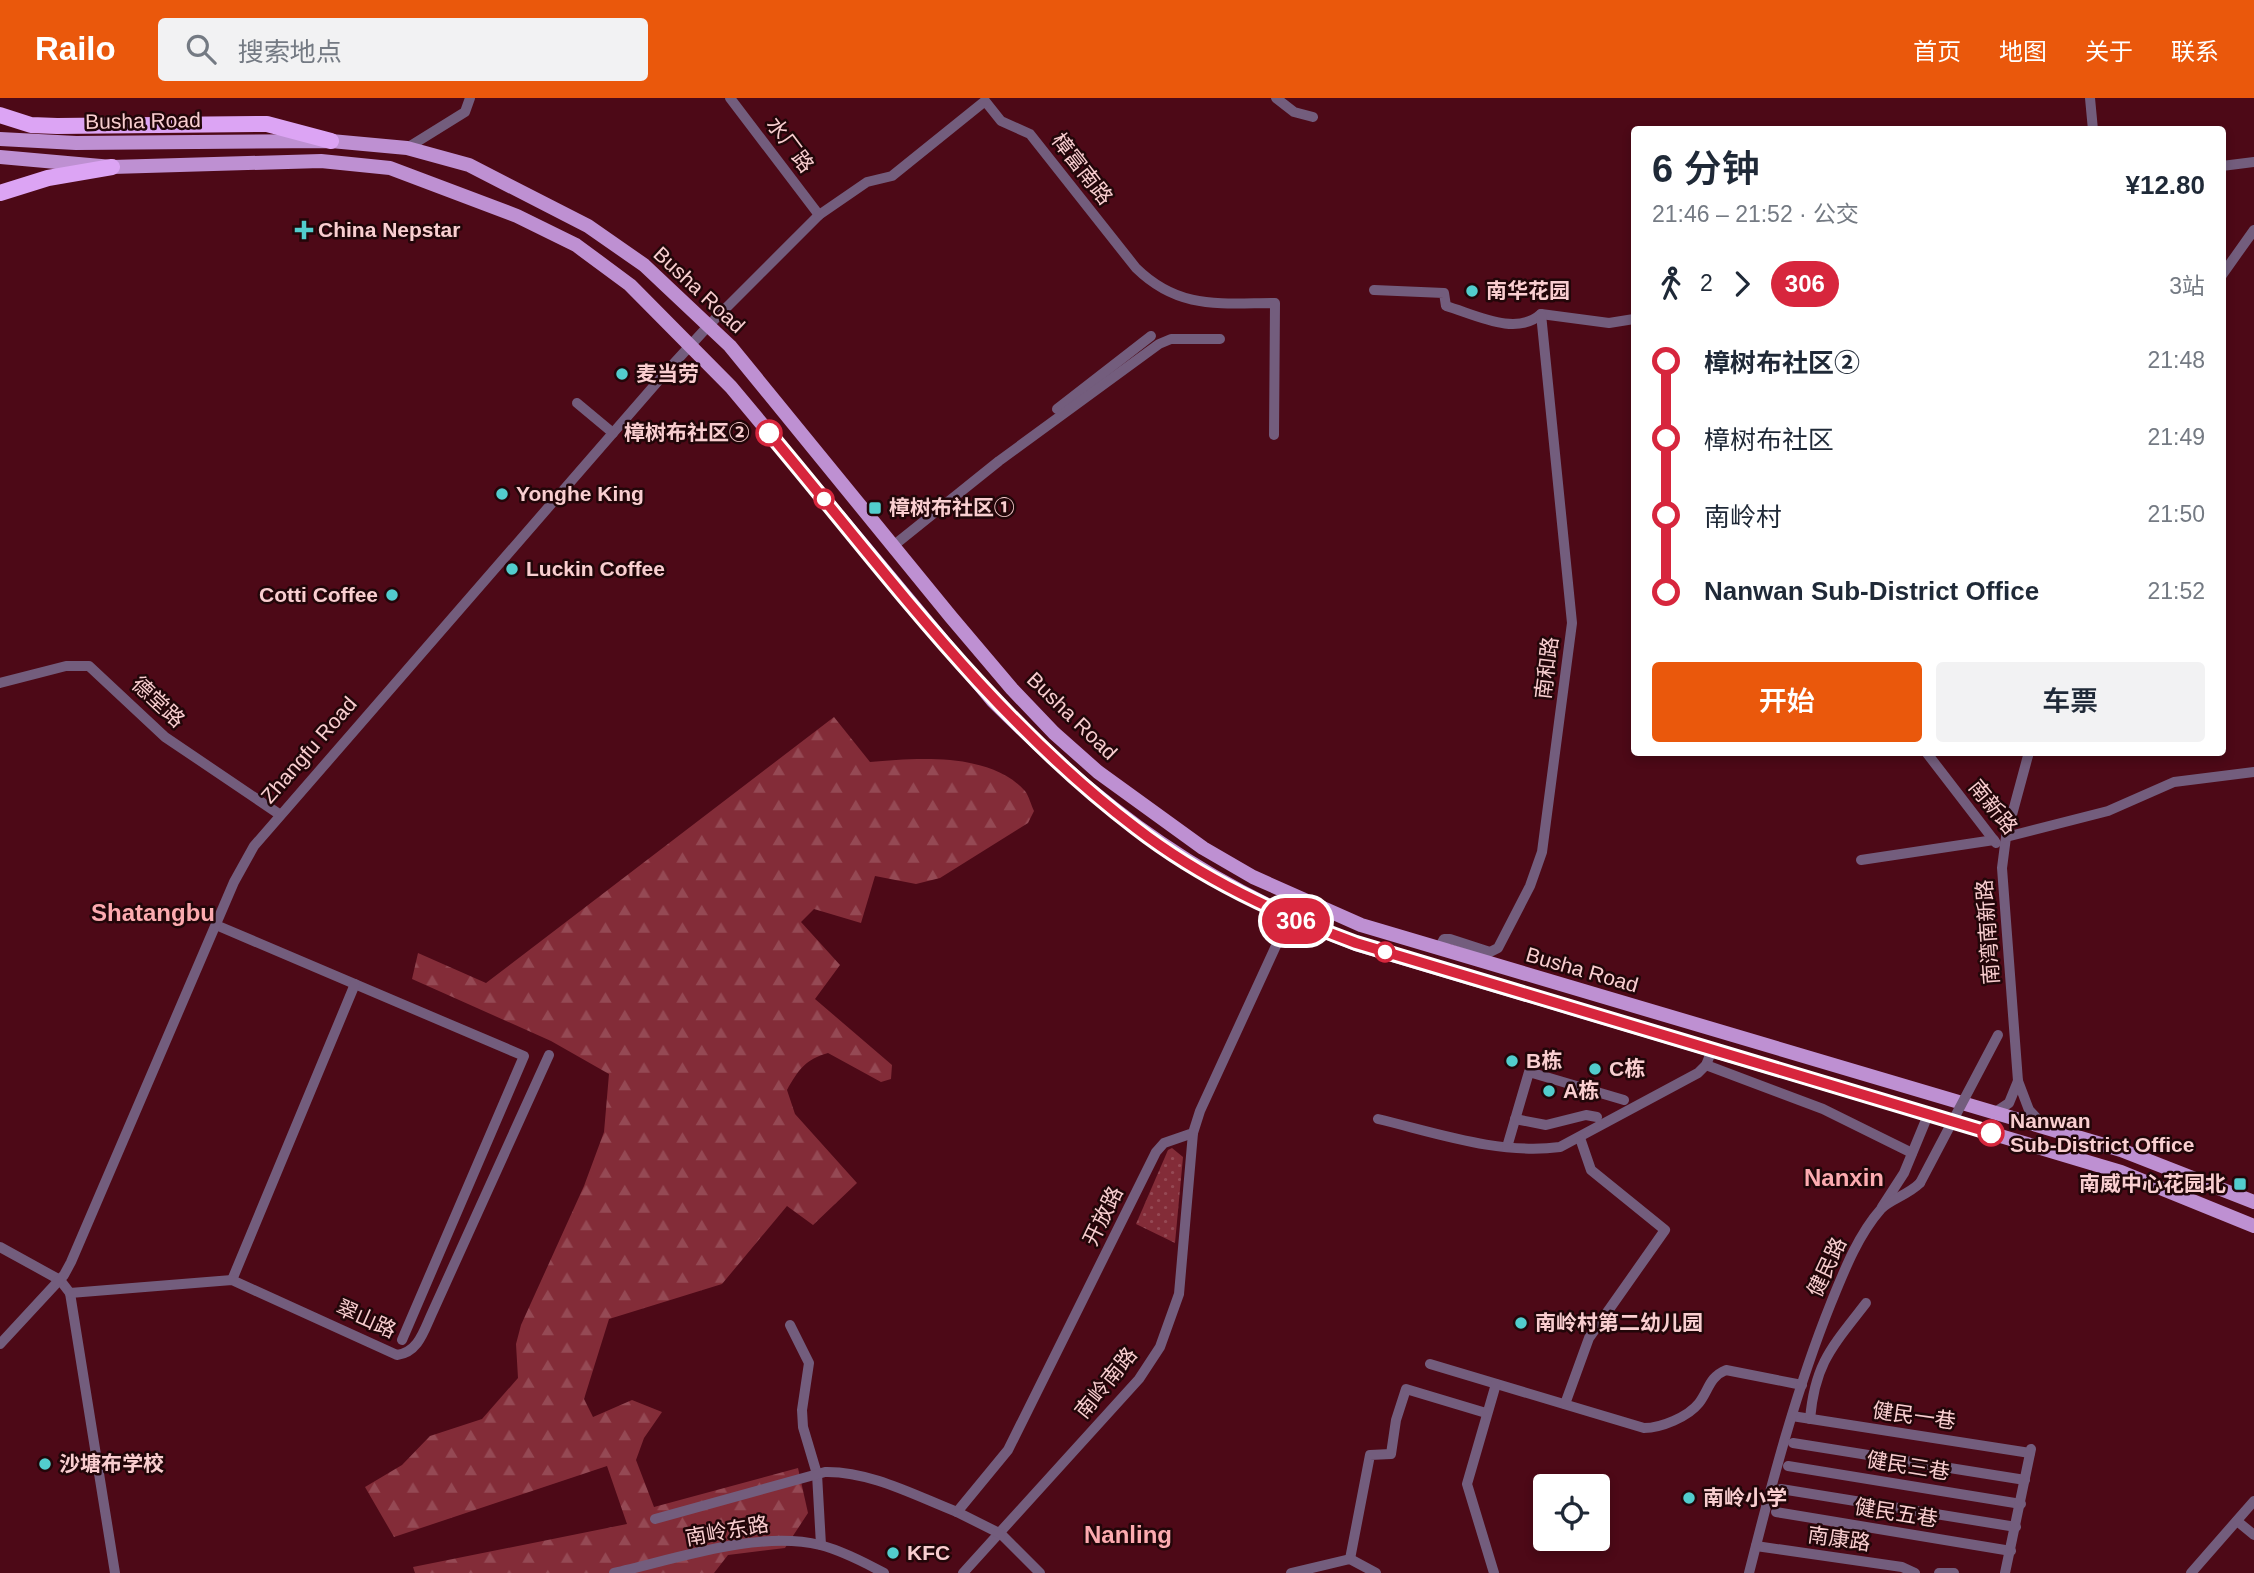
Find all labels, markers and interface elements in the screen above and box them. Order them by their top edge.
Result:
search box [158,18,648,81]
text: Railo [35,30,116,67]
icon: search [182,30,220,68]
text: 搜索地点 [238,37,342,67]
text: 首页 [1913,38,1961,65]
text: 地图 [1999,38,2047,65]
text: 关于 [2085,38,2133,65]
text: 联系 [2171,38,2219,65]
street label: Busha Road [85,108,201,133]
street label: 水厂路 [762,113,819,177]
street label: 樟富南路 [1047,129,1117,209]
text: 6 分钟 [1652,148,1760,190]
text: ¥12.80 [2125,170,2205,200]
text: 21:46 – 21:52 · 公交 [1652,201,1859,227]
place label: China Nepstar [318,218,460,241]
marker: China Nepstar [296,222,312,238]
street label: Busha Road [649,242,749,337]
icon: walk [1652,265,1690,303]
icon: forward [1723,265,1761,303]
text: 2 [1700,270,1713,296]
text: 306 [1785,270,1825,297]
text: 3站 [2169,273,2205,299]
place label: 南华花园 [1486,279,1570,302]
marker: 南华花园 [1464,283,1480,299]
text: 21:48 [2147,347,2205,373]
text: 樟树布社区② [1704,348,1860,378]
place label: 麦当劳 [636,362,699,385]
marker: 麦当劳 [614,366,630,382]
marker: 樟树布社区② [756,420,782,446]
place label: 樟树布社区② [624,421,750,444]
text: 21:49 [2147,424,2205,450]
text: 樟树布社区 [1704,425,1834,455]
place label: Yonghe King [516,482,644,505]
marker: Yonghe King [494,486,510,502]
unlabelled marker [814,489,834,509]
place label: 樟树布社区① [889,496,1015,519]
marker: 樟树布社区① [867,500,883,516]
text: 21:50 [2147,501,2205,527]
text: 南岭村 [1704,502,1782,532]
place label: Luckin Coffee [526,557,665,580]
marker: Luckin Coffee [504,561,520,577]
text: Nanwan Sub-District Office [1704,576,2039,606]
text: 21:52 [2147,578,2205,604]
place label: Cotti Coffee [259,583,378,606]
marker: Cotti Coffee [384,587,400,603]
street label: 南和路 [1531,635,1562,701]
button: 开始 [1652,662,1922,742]
button: 车票 [1936,662,2205,742]
street label: Busha Road [1023,667,1122,764]
street label: 德堂路 [127,672,189,732]
street label: Zhangfu Road [256,692,361,807]
street label: 南新路 [1965,775,2022,838]
street label: 南湾南新路 [1972,879,2003,985]
line badge: 306 [1256,898,1336,944]
district label: Shatangbu [91,899,215,926]
text: 306 [1276,907,1316,934]
unlabelled marker [1375,942,1395,962]
street label: Busha Road [1523,943,1641,997]
place label: B栋 [1526,1049,1562,1072]
marker: B栋 [1504,1053,1520,1069]
place label: C栋 [1609,1057,1645,1080]
marker: C栋 [1587,1061,1603,1077]
place label: A栋 [1563,1079,1599,1102]
marker: A栋 [1541,1083,1557,1099]
place label: Nanwan Sub-District Office [2010,1109,2194,1156]
marker: Nanwan Sub-District Office [1978,1120,2004,1146]
district label: Nanxin [1804,1164,1884,1191]
place label: 南威中心花园北 [2079,1172,2226,1195]
marker: 南威中心花园北 [2232,1176,2248,1192]
street label: 开放路 [1078,1182,1127,1249]
street label: 健民路 [1803,1233,1850,1300]
street label: 翠山路 [333,1295,400,1342]
place label: 南岭村第二幼儿园 [1535,1311,1703,1334]
marker: 南岭村第二幼儿园 [1513,1315,1529,1331]
street label: 南岭南路 [1070,1343,1141,1423]
street label: 健民一巷 [1871,1398,1957,1433]
street label: 健民三巷 [1865,1448,1951,1483]
place label: 沙塘布学校 [59,1452,164,1475]
marker: 沙塘布学校 [37,1456,53,1472]
map controls [1533,1474,1610,1551]
button: locate [1533,1474,1610,1551]
place label: 南岭小学 [1703,1486,1787,1509]
marker: 南岭小学 [1681,1490,1697,1506]
street label: 健民五巷 [1853,1495,1939,1530]
street label: 南岭东路 [684,1512,770,1549]
district label: Nanling [1084,1521,1172,1548]
street label: 南康路 [1806,1523,1872,1554]
place label: KFC [907,1541,950,1564]
marker: KFC [885,1545,901,1561]

